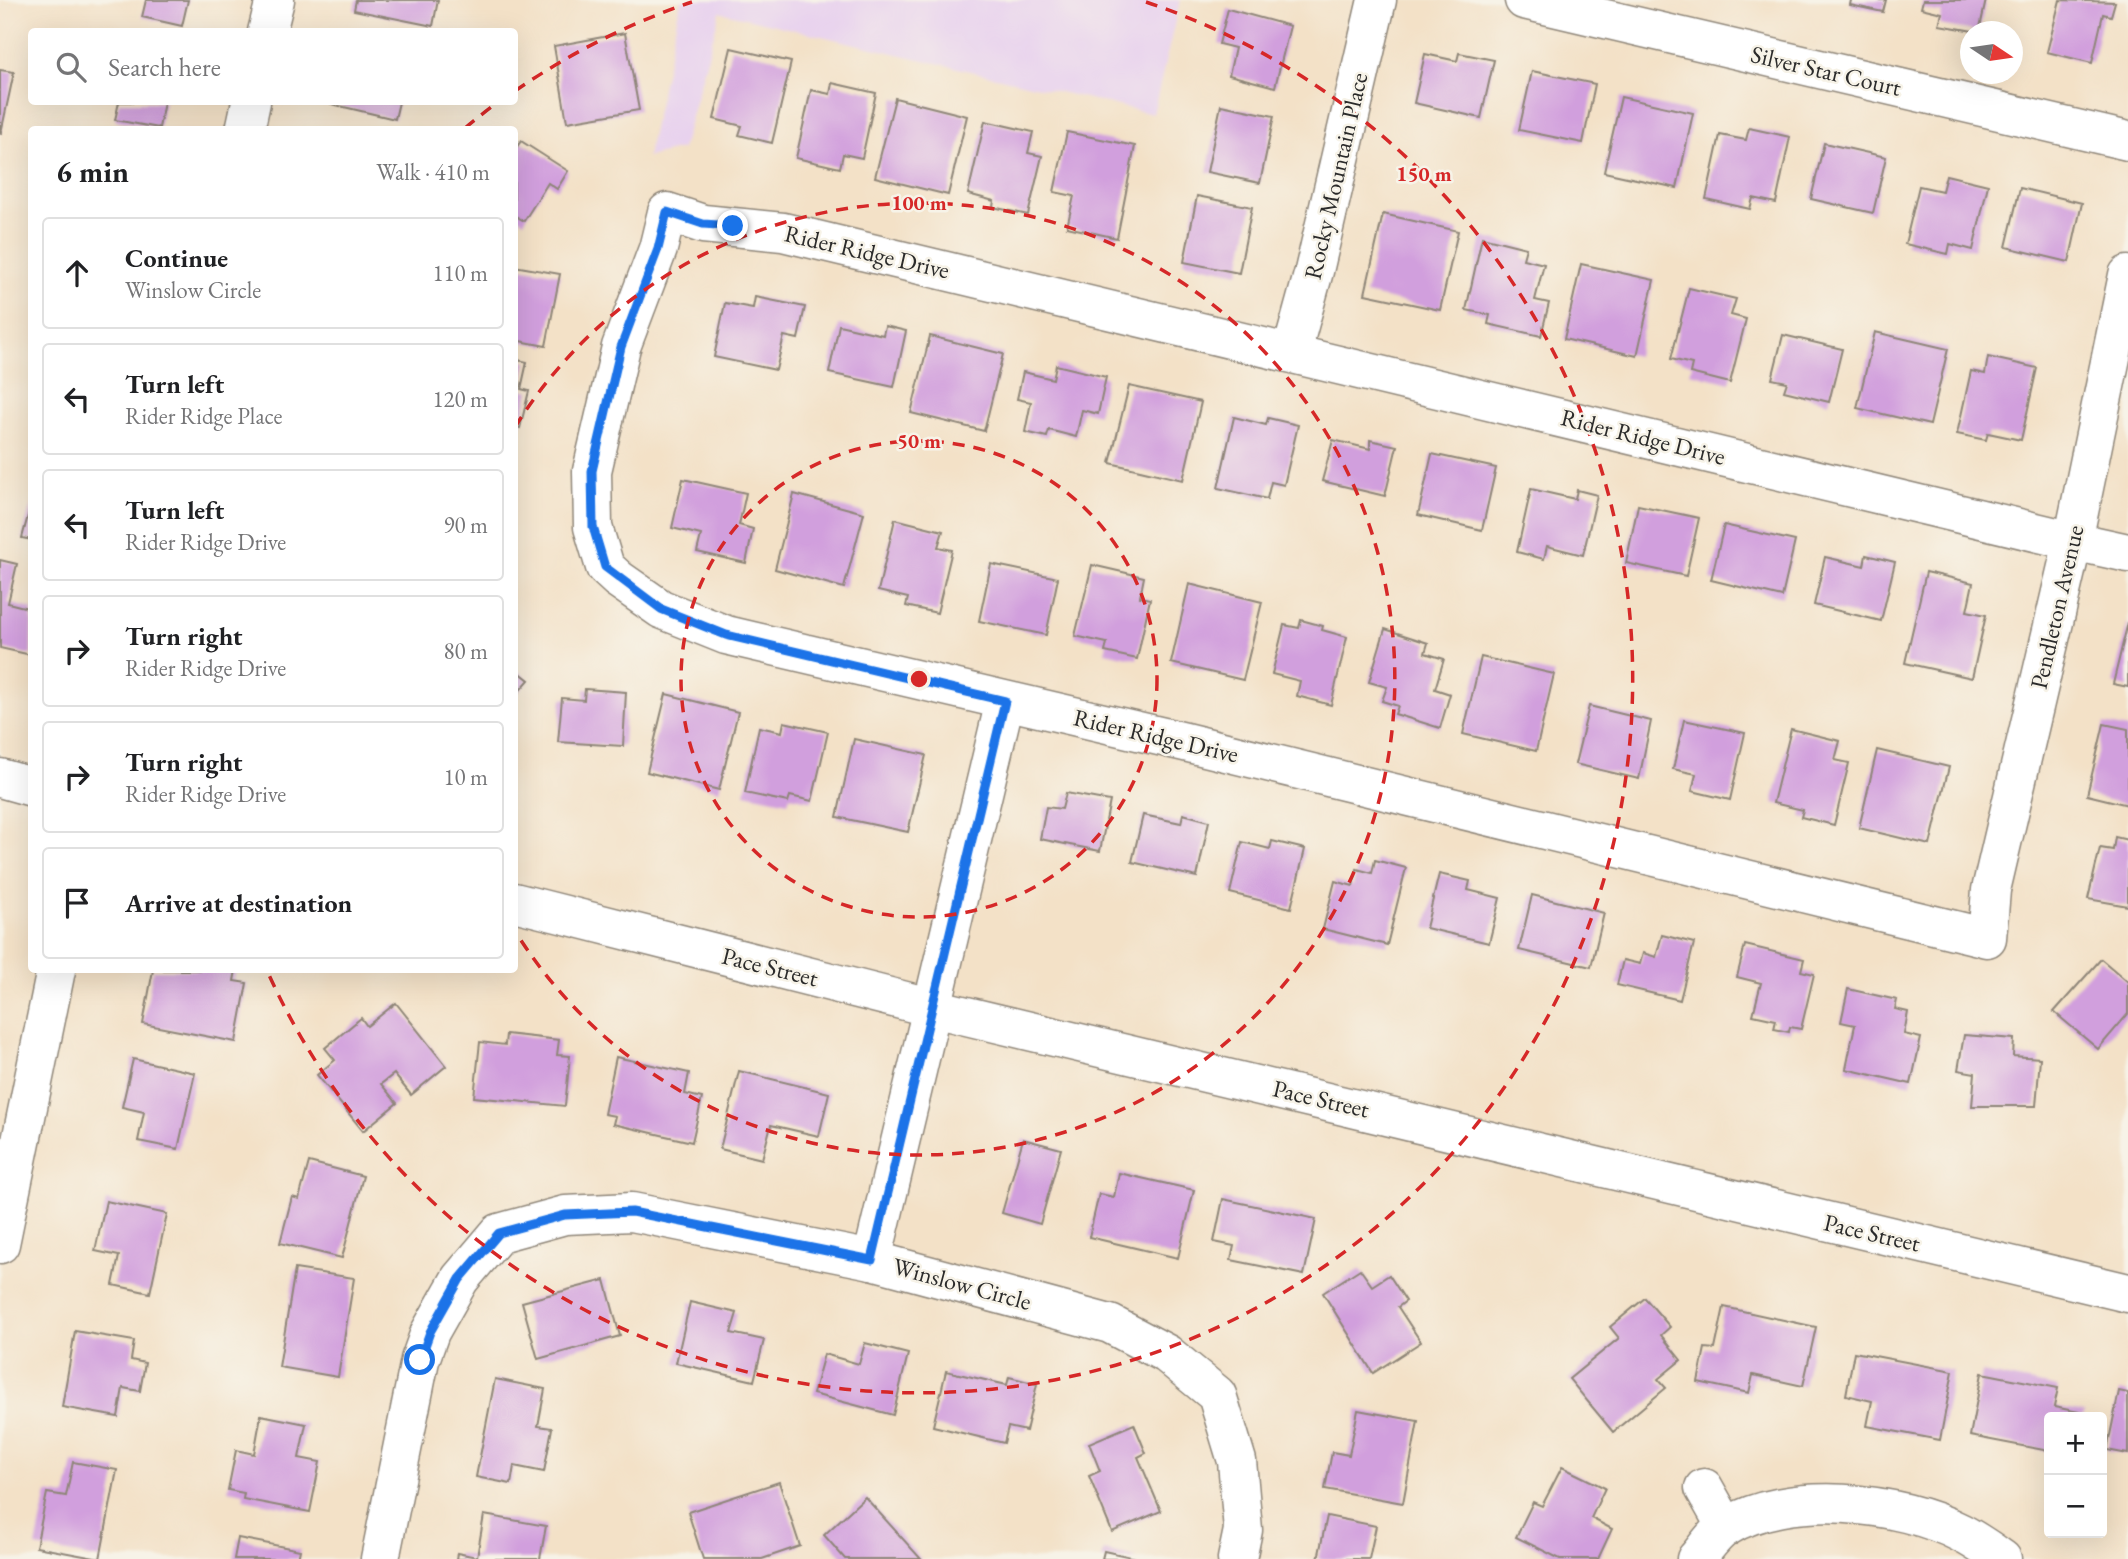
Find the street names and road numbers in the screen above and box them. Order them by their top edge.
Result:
street label: Silver Star Court [1748,38,1905,103]
street label: Rocky Mountain Place [1297,69,1374,282]
street label: Rider Ridge Drive [782,217,953,286]
street label: Rider Ridge Drive [1558,401,1729,472]
street label: Pendleton Avenue [2023,522,2090,692]
street label: Rider Ridge Drive [1071,701,1242,770]
street label: Pace Street [719,940,822,993]
street label: Pace Street [1270,1072,1373,1125]
street label: Pace Street [1821,1206,1924,1259]
street label: Winslow Circle [889,1250,1035,1317]

